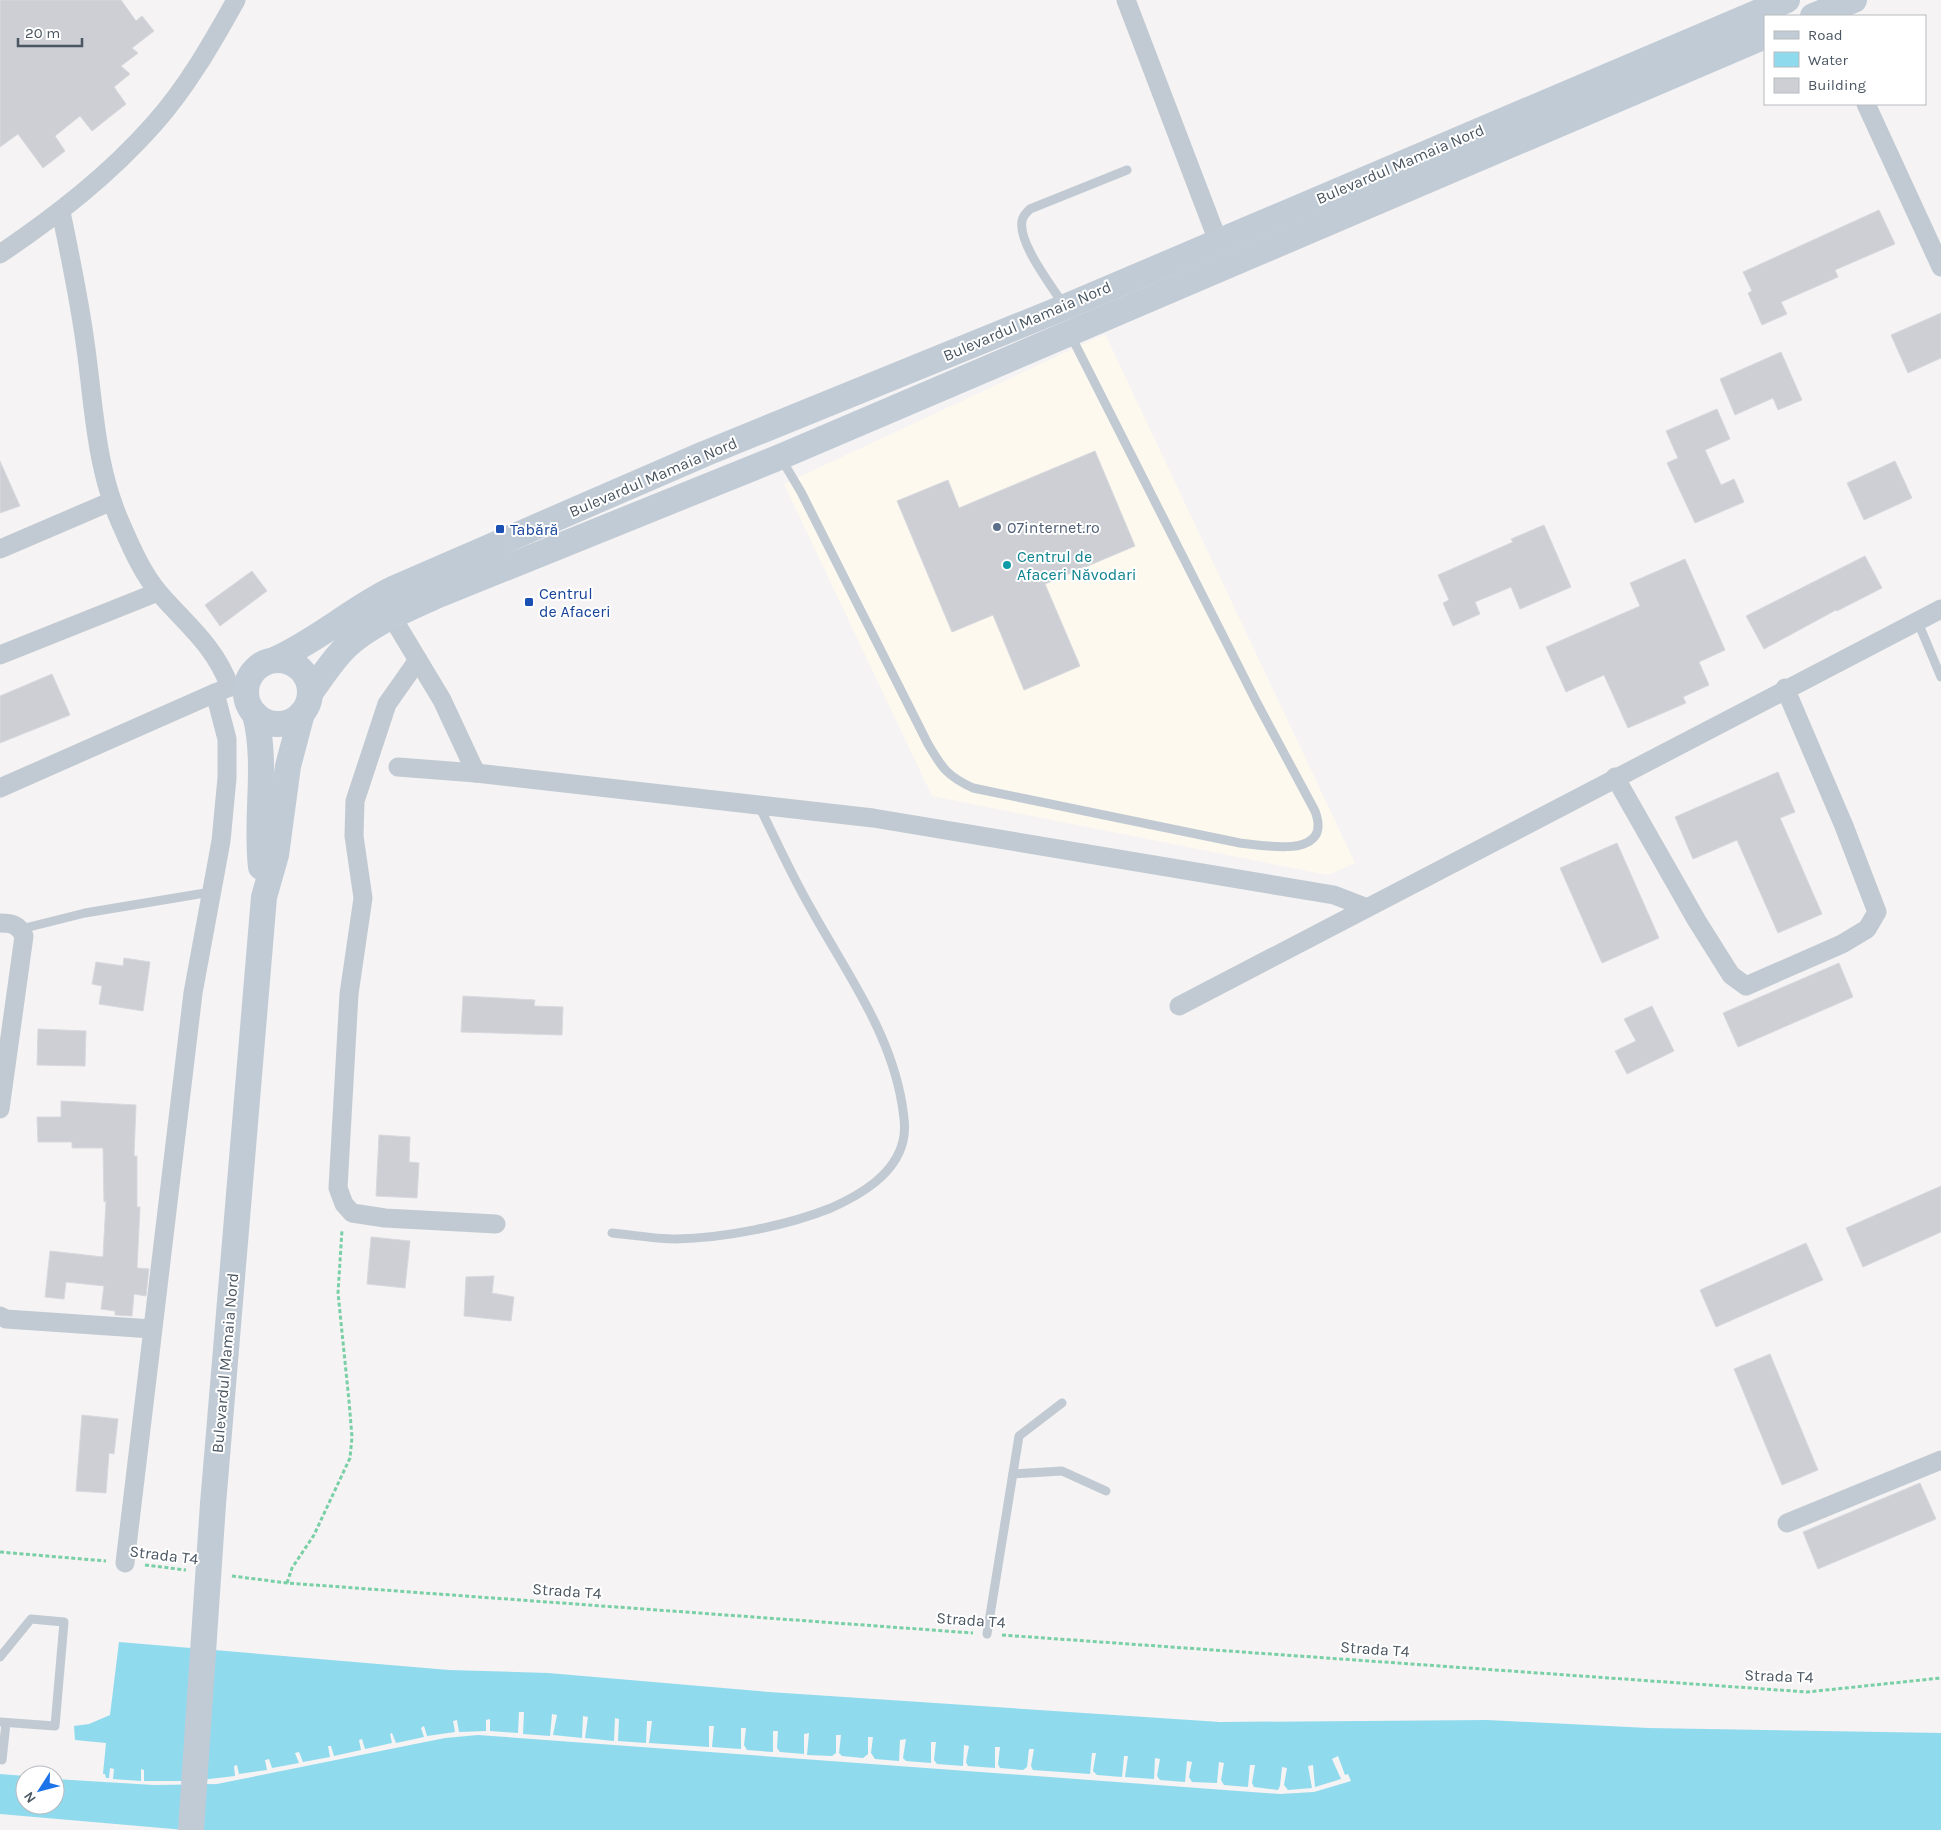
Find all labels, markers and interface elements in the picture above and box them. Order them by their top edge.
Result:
scale bar [18,15,81,47]
legend [1764,15,1926,105]
text: 20 m [25,24,60,42]
text: Road [1808,26,1843,44]
text: Water [1808,51,1849,69]
text: Building [1808,76,1866,94]
street label: Bulevardul Mamaia Nord [1313,120,1487,208]
street label: Bulevardul Mamaia Nord [940,277,1114,365]
street label: Bulevardul Mamaia Nord [566,433,740,521]
place label: 07internet.ro [1007,518,1100,537]
place label: Tabără [510,520,558,539]
marker: 07internet.ro [991,521,1003,533]
marker: Tabără [494,523,506,535]
place label: Centrul de Afaceri Năvodari [1017,547,1137,584]
marker: Centrul de Afaceri Năvodari [1001,559,1013,571]
place label: Centrul de Afaceri [539,584,611,621]
marker: Centrul de Afaceri [523,596,535,608]
street label: Bulevardul Mamaia Nord [208,1272,242,1454]
street label: Strada T4 [128,1541,200,1569]
street label: Strada T4 [532,1579,602,1603]
street label: Strada T4 [936,1608,1006,1632]
street label: Strada T4 [1340,1637,1410,1661]
street label: Strada T4 [1744,1665,1814,1687]
north arrow [15,1765,65,1815]
text: N [20,1788,40,1806]

